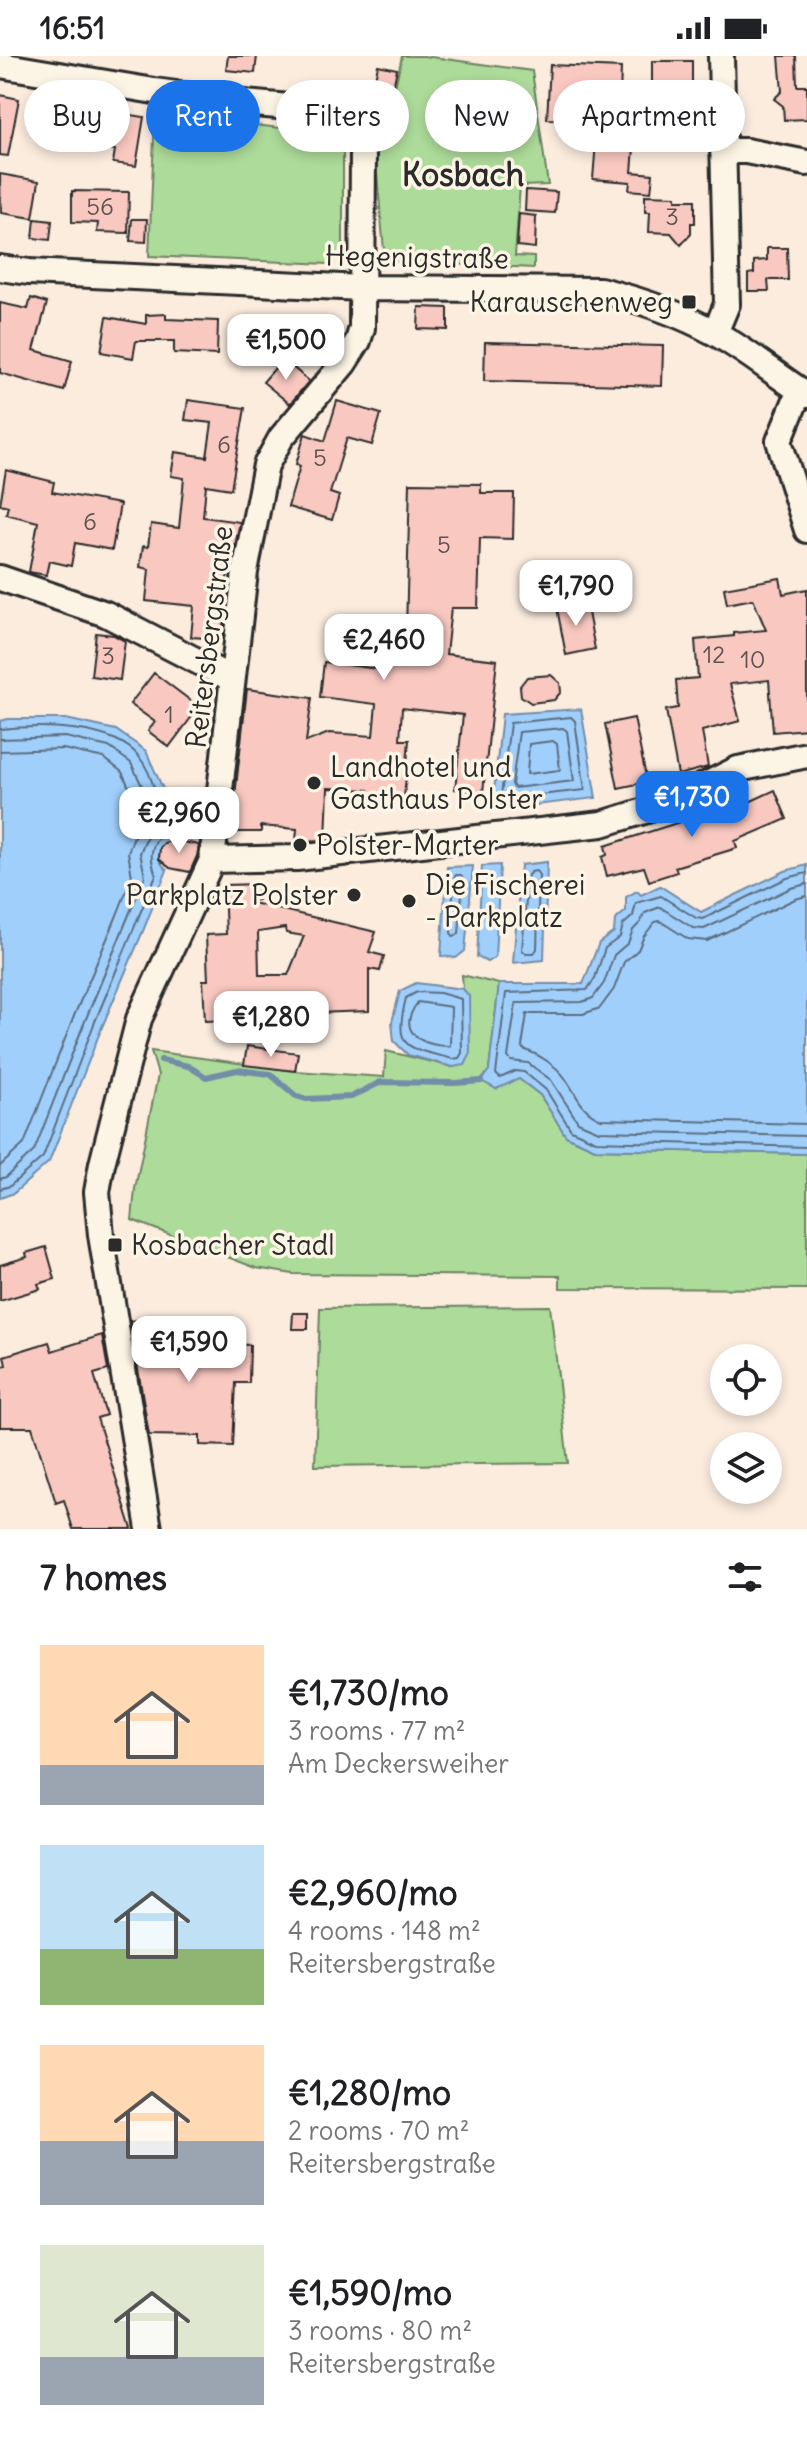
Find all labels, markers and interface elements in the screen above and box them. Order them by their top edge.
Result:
text: 16:51 [40,9,105,47]
chip: Buy [24,80,130,152]
chip: Rent [146,80,260,152]
chip: Filters [276,80,409,152]
chip: New [425,80,537,152]
chip: Apartment [553,80,745,152]
district label: Kosbach [402,154,524,195]
house number: 56 [86,191,114,221]
house number: 3 [665,201,679,231]
street label: Hegenigstraße [325,237,509,277]
place label: Karauschenweg [470,284,673,320]
marker: Karauschenweg [680,293,698,311]
pin: €1,500 [221,314,351,382]
text: €1,500 [245,323,327,356]
house number: 6 [217,429,231,459]
house number: 5 [313,442,327,472]
house number: 6 [83,506,97,536]
street label: Reitersbergstraße [177,524,241,750]
house number: 5 [437,529,451,559]
pin: €1,790 [511,560,641,628]
text: €1,790 [537,569,615,602]
pin: €2,460 [319,614,449,682]
text: €2,460 [342,623,426,656]
house number: 12 [703,639,725,669]
house number: 3 [101,640,115,670]
house number: 10 [740,644,766,674]
house number: 1 [164,699,174,729]
place label: Landhotel und Gasthaus Polster [330,749,543,817]
pin: €1,730 [627,771,757,839]
marker: Landhotel und Gasthaus Polster [305,774,323,792]
text: €1,730 [654,780,730,813]
pin: €2,960 [114,787,244,855]
text: €2,960 [137,796,221,829]
place label: Polster-Marter [316,827,498,863]
marker: Polster-Marter [291,836,309,854]
place label: Die Fischerei - Parkplatz [425,867,585,935]
place label: Parkplatz Polster [126,877,338,913]
marker: Parkplatz Polster [345,886,363,904]
marker: Die Fischerei - Parkplatz [400,892,418,910]
pin: €1,280 [206,991,336,1059]
text: €1,280 [232,1000,310,1033]
place label: Kosbacher Stadl [131,1227,335,1263]
marker: Kosbacher Stadl [106,1236,124,1254]
pin: €1,590 [124,1316,254,1384]
text: €1,590 [149,1325,229,1358]
map controls [710,1344,782,1504]
button: locate [710,1344,782,1416]
button: layers [710,1432,782,1504]
icon: filters [723,1555,767,1599]
text: 7 homes [40,1556,167,1599]
text: €1,730/mo [288,1671,449,1714]
icon: home [104,1677,200,1773]
text: 3 rooms · 77 m² [288,1714,466,1747]
text: Am Deckersweiher [288,1747,509,1780]
text: €2,960/mo [288,1871,458,1914]
icon: home [104,1877,200,1973]
text: 4 rooms · 148 m² [288,1914,481,1947]
text: Reitersbergstraße [288,1947,496,1980]
text: €1,280/mo [288,2071,451,2114]
icon: home [104,2077,200,2173]
text: 2 rooms · 70 m² [288,2114,469,2147]
text: Reitersbergstraße [288,2147,496,2180]
text: €1,590/mo [288,2271,452,2314]
icon: home [104,2277,200,2373]
text: 3 rooms · 80 m² [288,2314,472,2347]
text: Reitersbergstraße [288,2347,496,2380]

